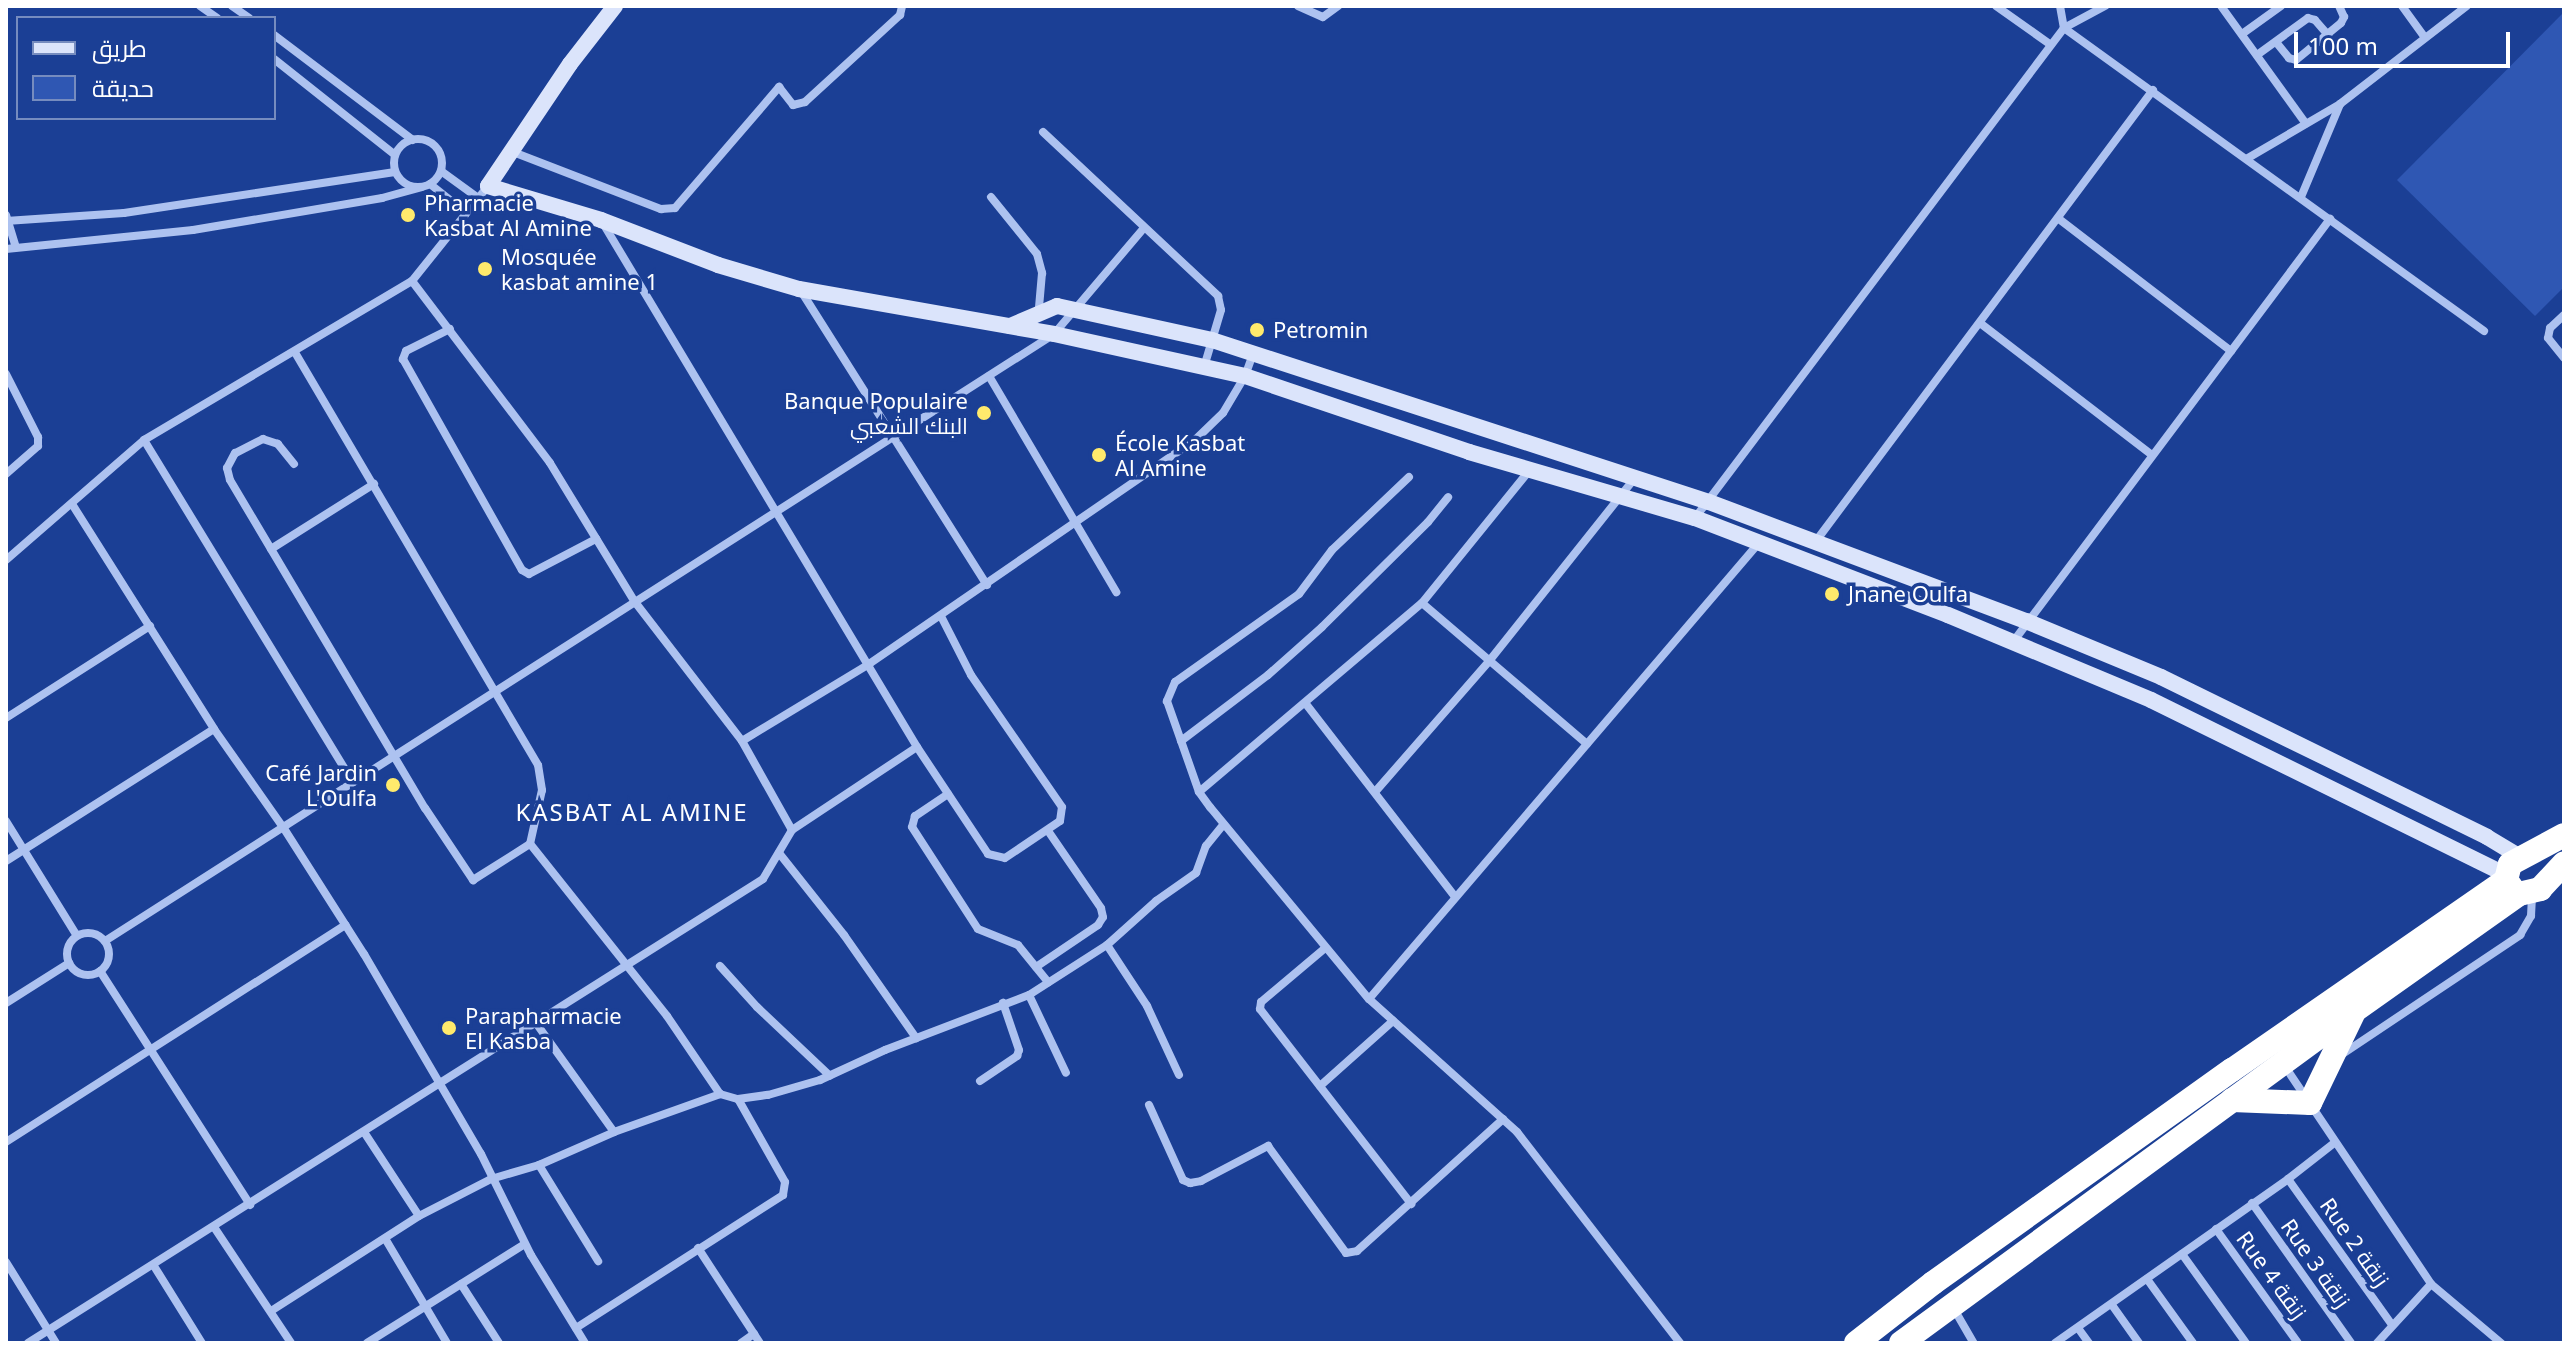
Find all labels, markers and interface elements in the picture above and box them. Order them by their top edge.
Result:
legend [16,16,276,120]
scale bar [2298,16,2514,66]
text: 100 m [2308,29,2378,62]
text: طريق [92,31,147,64]
text: حديقة [92,71,154,104]
place label: Pharmacie Kasbat Al Amine [424,189,592,240]
marker: Pharmacie Kasbat Al Amine [399,206,417,224]
place label: Mosquée kasbat amine 1 [501,243,658,294]
marker: Mosquée kasbat amine 1 [476,260,494,278]
place label: Petromin [1273,317,1368,343]
marker: Petromin [1248,321,1266,339]
place label: Banque Populaire البنك الشعبي [784,387,968,438]
marker: Banque Populaire البنك الشعبي [975,404,993,422]
place label: École Kasbat Al Amine [1115,429,1245,480]
marker: École Kasbat Al Amine [1090,446,1108,464]
place label: Jnane Oulfa [1848,581,1968,607]
marker: Jnane Oulfa [1823,585,1841,603]
place label: Café Jardin L'Oulfa [265,759,377,810]
marker: Café Jardin L'Oulfa [384,776,402,794]
district label: KASBAT AL AMINE [515,798,749,826]
place label: Parapharmacie El Kasba [465,1002,622,1054]
marker: Parapharmacie El Kasba [440,1019,458,1037]
street label: Rue 2 زنقة [2315,1193,2395,1291]
street label: Rue 3 زنقة [2276,1214,2356,1312]
street label: Rue 4 زنقة [2231,1226,2313,1324]

